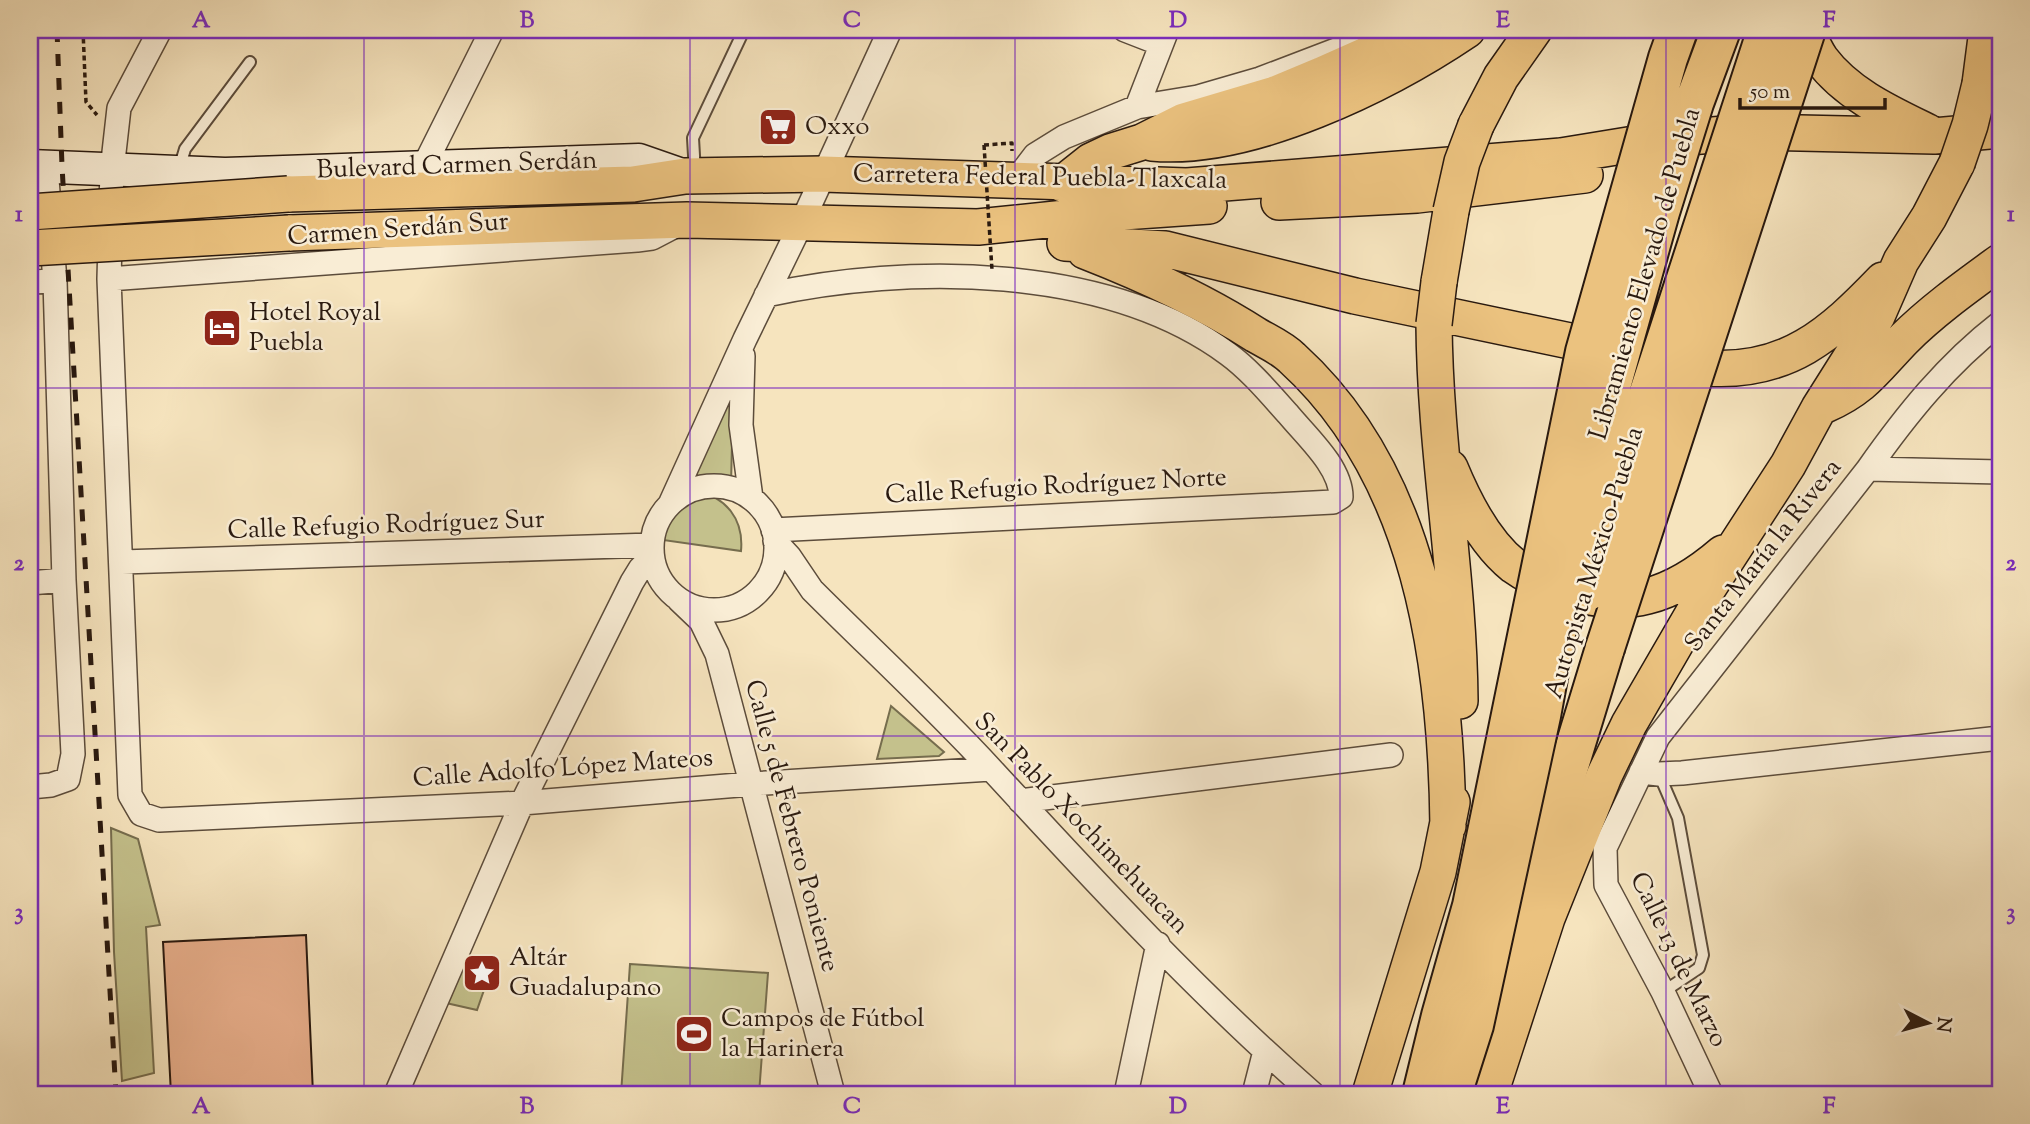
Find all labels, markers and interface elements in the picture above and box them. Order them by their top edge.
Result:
text: A [192,5,211,38]
text: B [520,5,535,38]
text: C [843,5,861,38]
text: D [1169,5,1187,38]
text: E [1496,5,1510,38]
text: F [1823,5,1836,38]
scale bar [1740,66,1885,110]
text: 50 m [1749,78,1790,108]
street label: Libramiento Elevado de Puebla [1581,104,1711,444]
supermarket icon: Oxxo [757,106,799,148]
place label: Oxxo [805,109,870,146]
street label: Bulevard Carmen Serdán [316,143,598,189]
street label: Carretera Federal Puebla-Tlaxcala [853,156,1227,200]
text: 1 [15,199,23,232]
text: 1 [2007,199,2015,232]
street label: Carmen Serdán Sur [286,204,510,256]
place label: Hotel Royal Puebla [249,295,381,362]
hotel icon: Hotel Royal Puebla [201,307,243,349]
street label: Autopista México-Puebla [1536,422,1654,704]
street label: Santa María la Rivera [1677,451,1851,661]
street label: Calle Refugio Rodríguez Norte [884,460,1228,514]
street label: Calle Refugio Rodríguez Sur [227,502,545,550]
text: 2 [14,548,25,581]
text: 2 [2006,548,2017,581]
street label: Calle 5 de Febrero Poniente [734,676,848,976]
street label: San Pablo Xochimehuacan [965,705,1197,943]
street label: Calle Adolfo López Mateos [412,740,714,798]
street label: Calle 13 de Marzo [1620,866,1736,1054]
text: 3 [14,897,24,930]
text: 3 [2006,897,2016,930]
place label: Altár Guadalupano [509,940,661,1007]
place icon: Altár Guadalupano [461,952,503,994]
north arrow [1894,988,1964,1058]
place label: Campos de Fútbol la Harinera [721,1001,925,1068]
sports icon: Campos de Fútbol la Harinera [673,1013,715,1055]
text: N [1928,1016,1957,1033]
text: A [192,1091,211,1124]
text: B [520,1091,535,1124]
text: C [843,1091,861,1124]
text: D [1169,1091,1187,1124]
text: E [1496,1091,1510,1124]
text: F [1823,1091,1836,1124]

